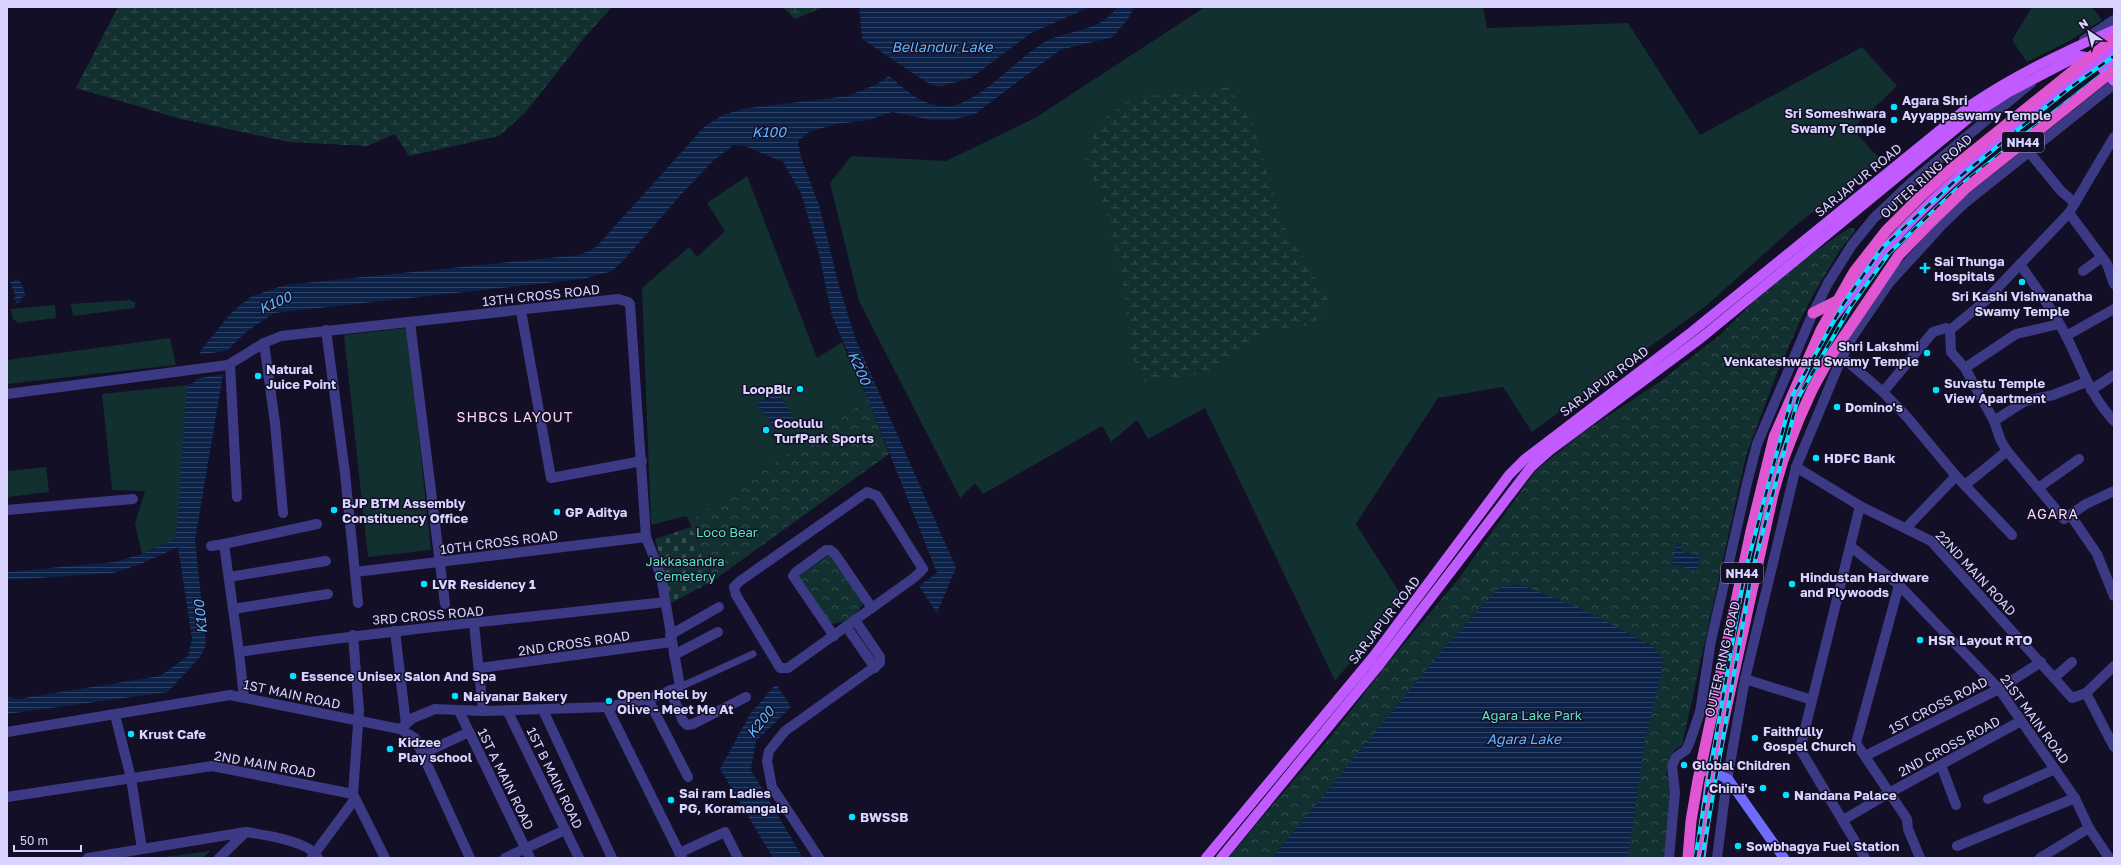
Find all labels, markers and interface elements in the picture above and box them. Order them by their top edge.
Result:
north arrow [2069,12,2109,52]
text: N [2076,16,2090,31]
water label: Bellandur Lake [892,38,993,55]
place label: Agara Shri Ayyappaswamy Temple [1902,92,2051,123]
marker: Agara Shri Ayyappaswamy Temple [1889,102,1899,112]
place label: Sri Someshwara Swamy Temple [1784,105,1886,136]
marker: Sri Someshwara Swamy Temple [1889,115,1899,125]
water label: K100 [752,123,787,140]
street label: OUTER RING ROAD [1877,130,1975,222]
road number: NH44 [2002,132,2044,152]
street label: SARJAPUR ROAD [1811,140,1905,220]
place label: Sai Thunga Hospitals [1934,253,2005,284]
marker: Sai Thunga Hospitals [1919,262,1931,274]
marker: Sri Kashi Vishwanatha Swamy Temple [2017,277,2027,287]
street label: 13TH CROSS ROAD [481,281,601,309]
water label: K100 [256,287,295,317]
place label: Sri Kashi Vishwanatha Swamy Temple [1951,288,2093,319]
place label: Shri Lakshmi Venkateshwara Swamy Temple [1723,338,1919,369]
street label: SARJAPUR ROAD [1556,342,1652,420]
water label: K200 [845,348,875,389]
marker: Shri Lakshmi Venkateshwara Swamy Temple [1922,348,1932,358]
place label: Natural Juice Point [266,361,336,392]
marker: Natural Juice Point [253,371,263,381]
place label: Suvastu Temple View Apartment [1944,375,2046,406]
place label: LoopBlr [742,381,792,397]
marker: LoopBlr [795,384,805,394]
marker: Suvastu Temple View Apartment [1931,385,1941,395]
place label: Domino's [1845,399,1903,415]
marker: Domino's [1832,402,1842,412]
district label: SHBCS LAYOUT [456,408,574,425]
place label: Coolulu TurfPark Sports [774,415,874,446]
marker: Coolulu TurfPark Sports [761,425,771,435]
place label: HDFC Bank [1824,450,1896,466]
marker: HDFC Bank [1811,453,1821,463]
place label: BJP BTM Assembly Constituency Office [342,495,468,526]
place label: GP Aditya [565,504,628,520]
marker: BJP BTM Assembly Constituency Office [329,505,339,515]
district label: AGARA [2027,505,2079,522]
marker: GP Aditya [552,507,562,517]
park label: Loco Bear [696,524,758,540]
street label: 10TH CROSS ROAD [439,527,559,557]
street label: 22ND MAIN ROAD [1932,527,2020,619]
park label: Jakkasandra Cemetery [646,553,724,584]
road number: NH44 [1721,563,1763,583]
place label: Hindustan Hardware and Plywoods [1800,569,1929,600]
street label: SARJAPUR ROAD [1345,573,1423,667]
place label: LVR Residency 1 [432,576,536,592]
marker: LVR Residency 1 [419,579,429,589]
marker: Hindustan Hardware and Plywoods [1787,579,1797,589]
water label: K100 [190,598,210,635]
street label: OUTER RING ROAD [1701,600,1743,718]
street label: 3RD CROSS ROAD [372,602,484,628]
street label: 2ND CROSS ROAD [517,627,631,659]
place label: HSR Layout RTO [1928,632,2033,648]
marker: HSR Layout RTO [1915,635,1925,645]
place label: Essence Unisex Salon And Spa [301,668,496,684]
marker: Essence Unisex Salon And Spa [288,671,298,681]
street label: 21ST MAIN ROAD [1997,671,2073,767]
street label: 1ST CROSS ROAD [1886,673,1990,737]
street label: 1ST MAIN ROAD [242,676,342,712]
place label: Open Hotel by Olive - Meet Me At [617,686,733,717]
place label: Naiyanar Bakery [463,688,568,704]
marker: Naiyanar Bakery [450,691,460,701]
marker: Open Hotel by Olive - Meet Me At [604,696,614,706]
water label: K200 [742,702,778,741]
park label: Agara Lake Park [1482,707,1583,723]
street label: 2ND CROSS ROAD [1895,712,2003,780]
place label: Faithfully Gospel Church [1763,723,1856,754]
street label: 1ST B MAIN ROAD [524,725,586,831]
place label: Krust Cafe [139,726,206,742]
street label: 1ST A MAIN ROAD [475,726,537,832]
marker: Krust Cafe [126,729,136,739]
water label: Agara Lake [1487,730,1562,747]
marker: Faithfully Gospel Church [1750,733,1760,743]
place label: Kidzee Play school [398,734,473,765]
marker: Kidzee Play school [385,744,395,754]
street label: 2ND MAIN ROAD [213,747,317,781]
place label: Global Children [1692,757,1790,773]
marker: Global Children [1679,760,1689,770]
place label: Chimi's [1709,780,1755,796]
marker: Chimi's [1758,783,1768,793]
place label: Sai ram Ladies PG, Koramangala [679,785,789,816]
place label: Nandana Palace [1794,787,1897,803]
marker: Nandana Palace [1781,790,1791,800]
marker: Sai ram Ladies PG, Koramangala [666,795,676,805]
place label: BWSSB [860,809,908,825]
marker: BWSSB [847,812,857,822]
scale bar [14,827,81,853]
text: 50 m [20,833,48,848]
place label: Sowbhagya Fuel Station [1746,838,1899,854]
marker: Sowbhagya Fuel Station [1733,841,1743,851]

